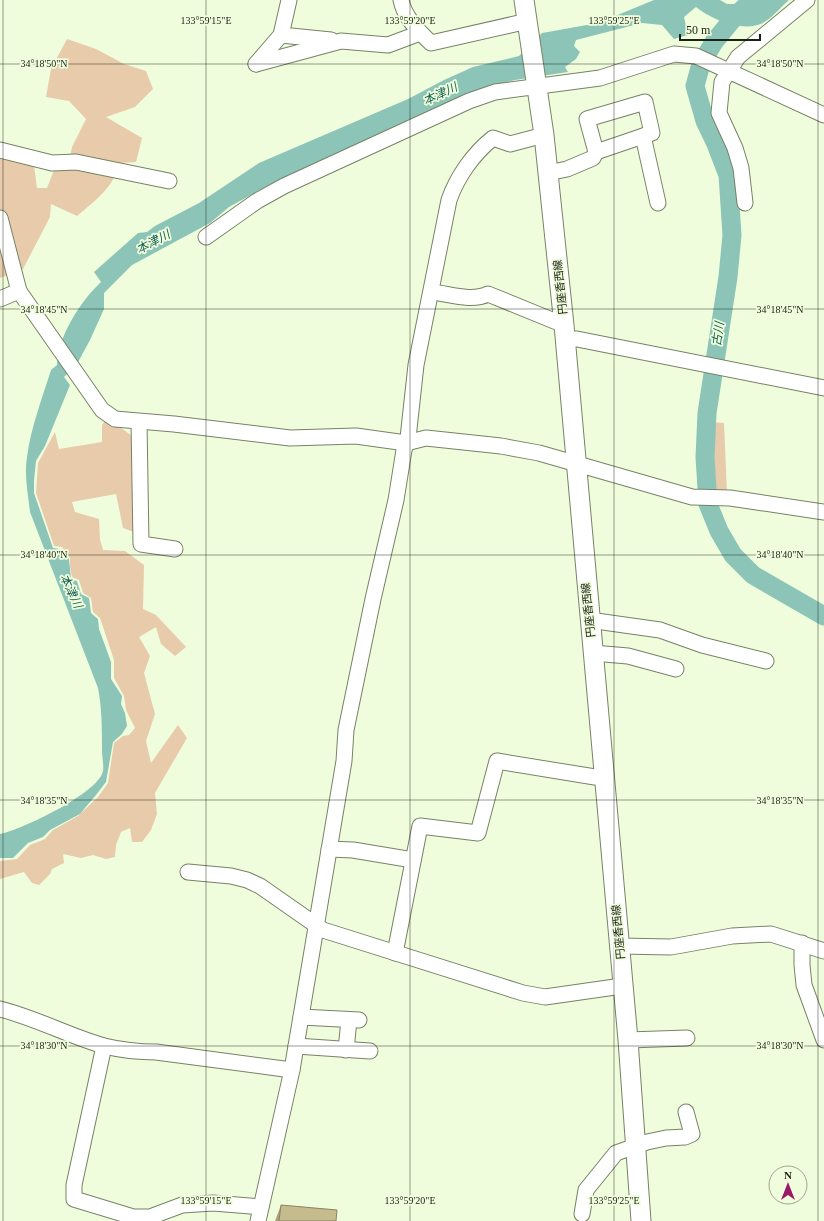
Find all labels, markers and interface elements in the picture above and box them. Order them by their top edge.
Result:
text: 133°59'15"E [181,15,232,26]
text: 133°59'20"E [385,15,436,26]
text: 133°59'25"E [589,15,640,26]
scale bar [680,16,760,42]
text: 50 m [686,23,711,37]
text: 34°18'50"N [20,58,68,69]
text: 34°18'50"N [756,58,804,69]
water label: 本津川 [421,79,461,108]
water label: 本津川 [134,226,174,257]
street label: 円座香西線 [551,259,569,315]
text: 34°18'45"N [20,304,68,315]
text: 34°18'45"N [756,304,804,315]
water label: 古川 [709,319,727,347]
text: 34°18'40"N [20,549,68,560]
text: 34°18'40"N [756,549,804,560]
water label: 本津川 [57,572,86,612]
street label: 円座香西線 [579,582,597,638]
text: 34°18'35"N [20,795,68,806]
text: 34°18'35"N [756,795,804,806]
street label: 円座香西線 [610,904,626,960]
text: 34°18'30"N [20,1040,68,1051]
text: 34°18'30"N [756,1040,804,1051]
north arrow [768,1165,808,1205]
text: N [784,1169,792,1181]
text: 133°59'15"E [181,1195,232,1206]
text: 133°59'20"E [385,1195,436,1206]
text: 133°59'25"E [589,1195,640,1206]

